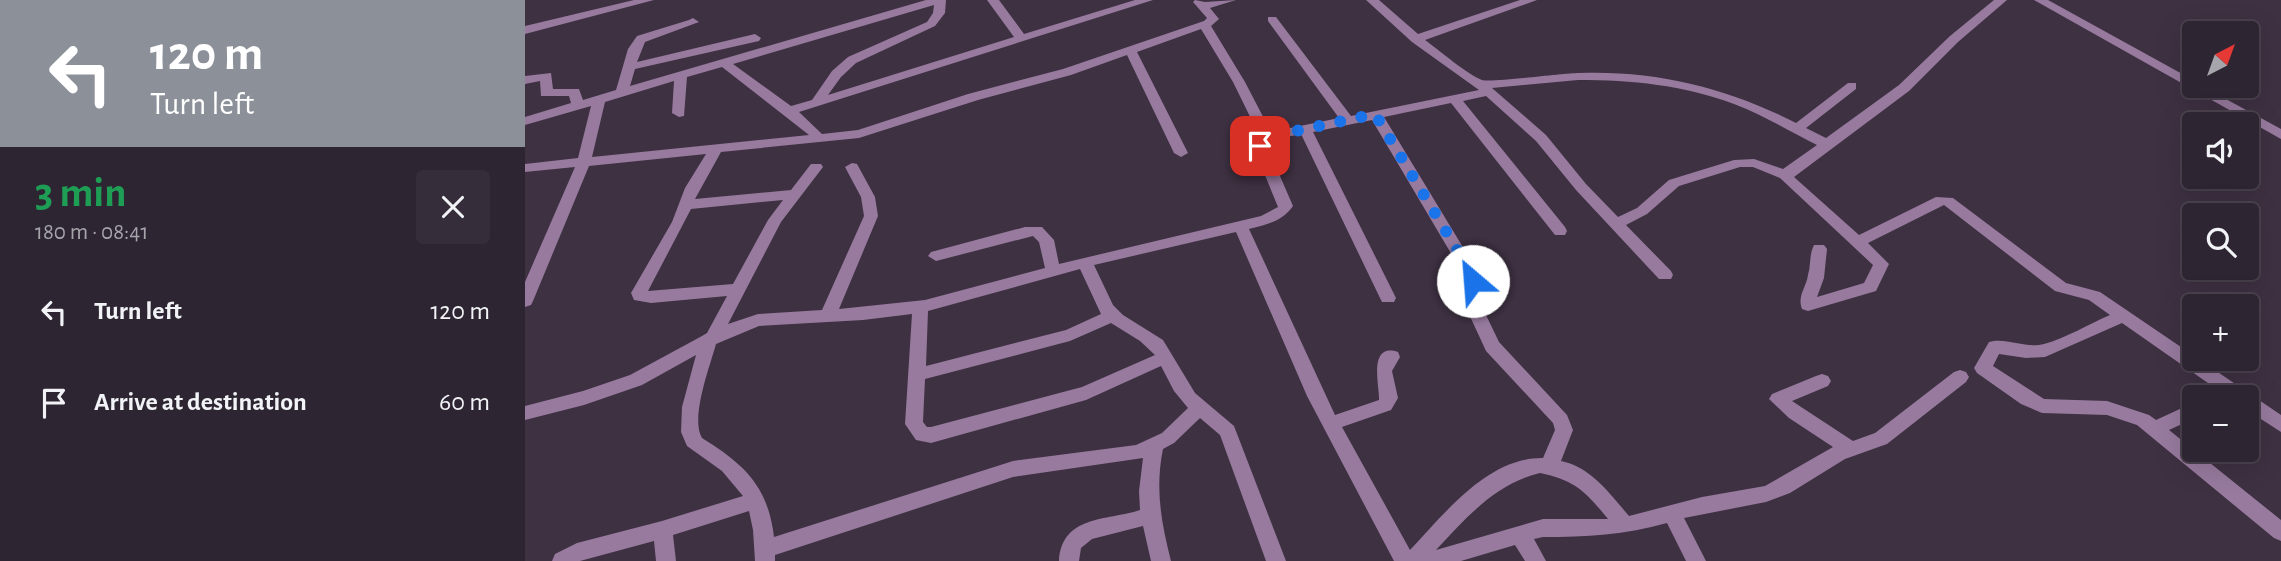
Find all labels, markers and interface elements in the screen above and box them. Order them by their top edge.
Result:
north arrow [2182,21,2259,98]
map controls [2182,21,2259,462]
icon: left [35,28,126,119]
text: 120 m [150,30,263,79]
text: Turn left [150,88,254,120]
button: sound [2182,112,2259,189]
pin [1230,116,1290,176]
icon: arrive [1241,127,1279,165]
button: close [416,170,490,244]
text: 3 min [35,172,127,214]
button: search [2182,203,2259,280]
text: 180 m · 08:41 [35,221,148,244]
position arrow [1436,244,1510,318]
icon: left [35,293,73,331]
button: + [2182,294,2259,371]
text: Turn left [94,298,182,324]
text: 120 m [430,298,490,324]
icon: arrive [35,384,73,422]
button: − [2182,385,2259,462]
text: Arrive at destination [94,389,307,415]
text: 60 m [439,389,490,415]

